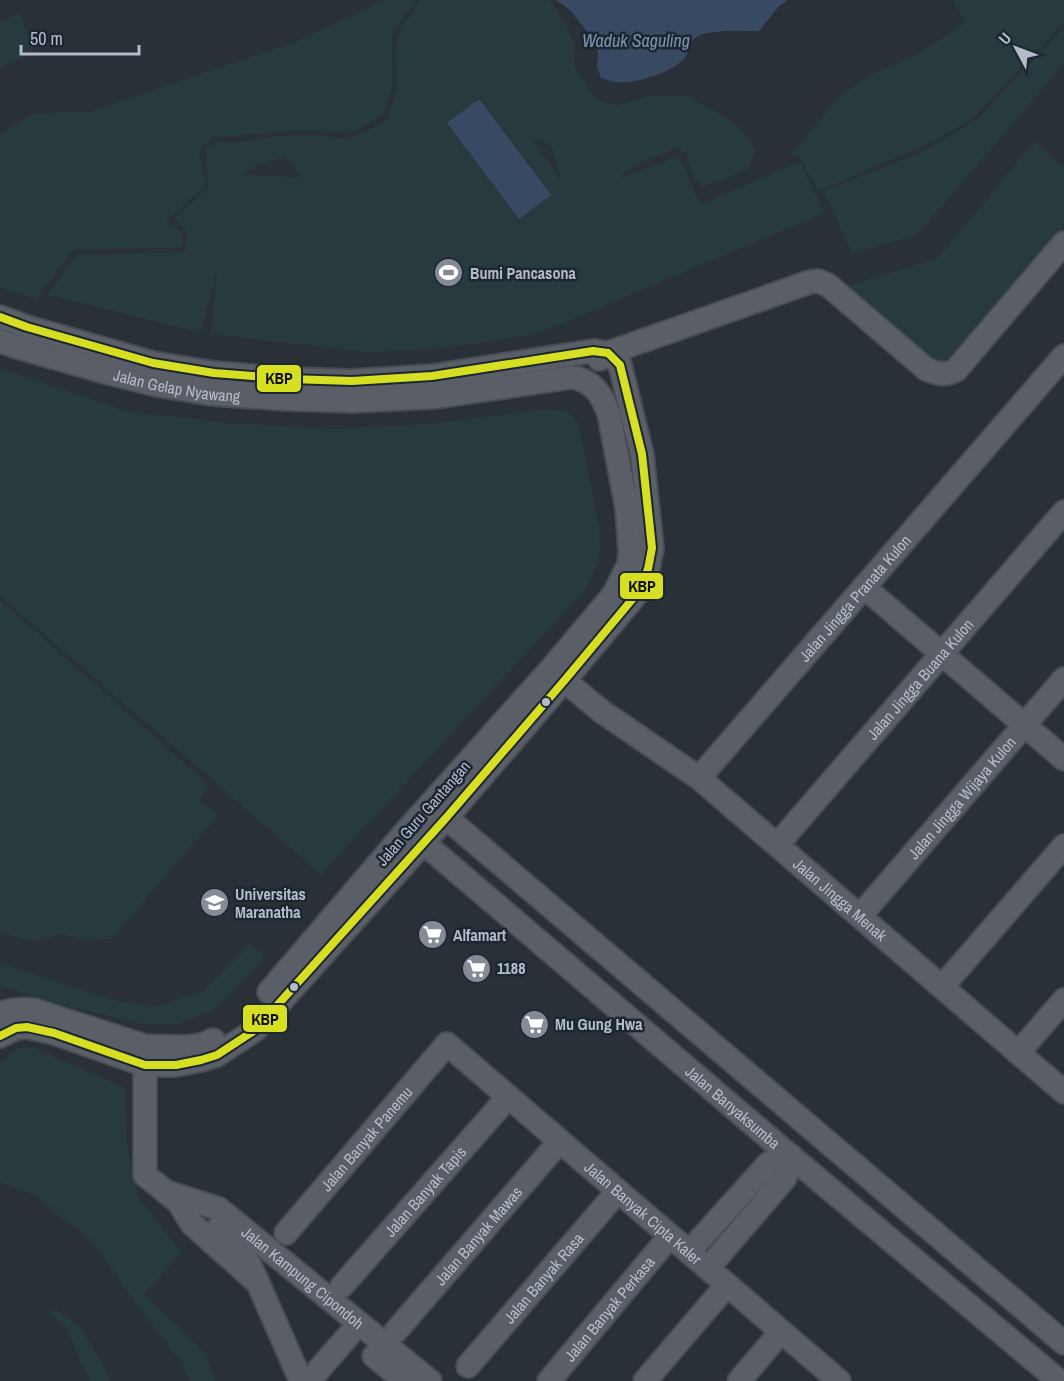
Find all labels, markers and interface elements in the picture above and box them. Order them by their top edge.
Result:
scale bar [21,18,140,56]
north arrow [986,18,1046,78]
text: 50 m [30,26,63,51]
text: U [993,27,1016,49]
water label: Waduk Saguling [582,28,690,53]
sports icon: Bumi Pancasona [433,257,465,289]
place label: Bumi Pancasona [470,262,576,284]
street label: Jalan Gelap Nyawang [111,364,242,407]
line badge: KBP [256,364,302,393]
text: KBP [265,367,293,389]
street label: Jalan Jingga Pranata Kulon [794,530,916,666]
line badge: KBP [619,572,664,600]
text: KBP [628,575,656,597]
street label: Jalan Jingga Buana Kulon [862,614,978,744]
unlabelled marker [540,696,552,708]
street label: Jalan Jingga Wijaya Kulon [903,732,1021,864]
street label: Jalan Guru Gantangan [371,756,475,870]
street label: Jalan Jingga Menak [788,853,892,946]
place label: Universitas Maranatha [235,883,306,923]
school or university icon: Universitas Maranatha [198,887,230,919]
supermarket icon: Alfamart [416,919,448,951]
place label: Alfamart [453,924,507,946]
supermarket icon: 1188 [460,952,492,984]
place label: 1188 [497,957,525,979]
unlabelled marker [288,981,300,993]
line badge: KBP [242,1004,288,1033]
text: KBP [251,1008,279,1030]
supermarket icon: Mu Gung Hwa [518,1008,550,1040]
place label: Mu Gung Hwa [555,1013,643,1035]
street label: Jalan Banyaksumba [681,1060,786,1154]
street label: Jalan Banyak Panemu [315,1081,417,1196]
street label: Jalan Banyak Tapis [379,1141,471,1241]
street label: Jalan Banyak Cipta Kaler [580,1156,707,1270]
street label: Jalan Banyak Mawas [429,1181,527,1290]
street label: Jalan Kampung Cipondoh [237,1221,369,1334]
street label: Jalan Banyak Rasa [498,1227,589,1328]
street label: Jalan Banyak Perkasa [559,1251,660,1366]

